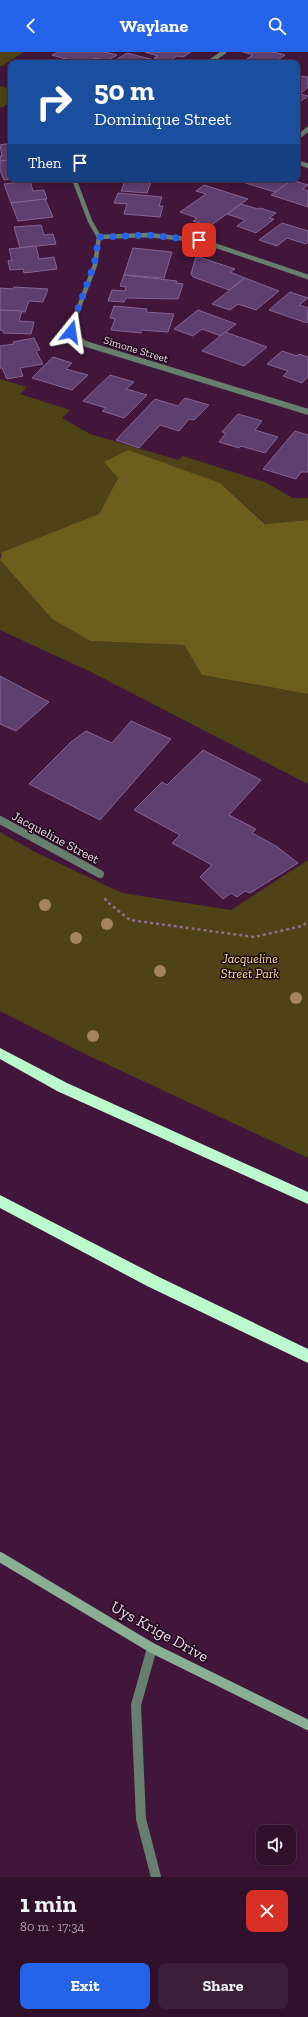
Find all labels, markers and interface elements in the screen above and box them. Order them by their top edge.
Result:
icon: back [20,15,42,37]
text: Waylane [120,15,188,37]
icon: search [266,15,288,37]
text: 50 m [94,74,155,107]
icon: right [28,76,80,128]
text: Dominique Street [94,108,232,130]
icon: arrive [69,152,91,174]
text: Then [28,154,61,172]
pin [182,223,216,257]
icon: arrive [188,229,210,251]
position arrow [50,311,92,353]
street label: Simone Street [102,333,171,366]
street label: Jacqueline Street [10,808,102,867]
park label: Jacqueline Street Park [221,951,279,981]
street label: Uys Krige Drive [108,1597,212,1666]
map controls [256,1825,296,1865]
button: sound [256,1825,296,1865]
text: 1 min [20,1889,77,1918]
button: close [246,1890,288,1932]
text: 80 m · 17:34 [20,1919,85,1934]
button: Exit [20,1963,150,2009]
button: Share [158,1963,288,2009]

